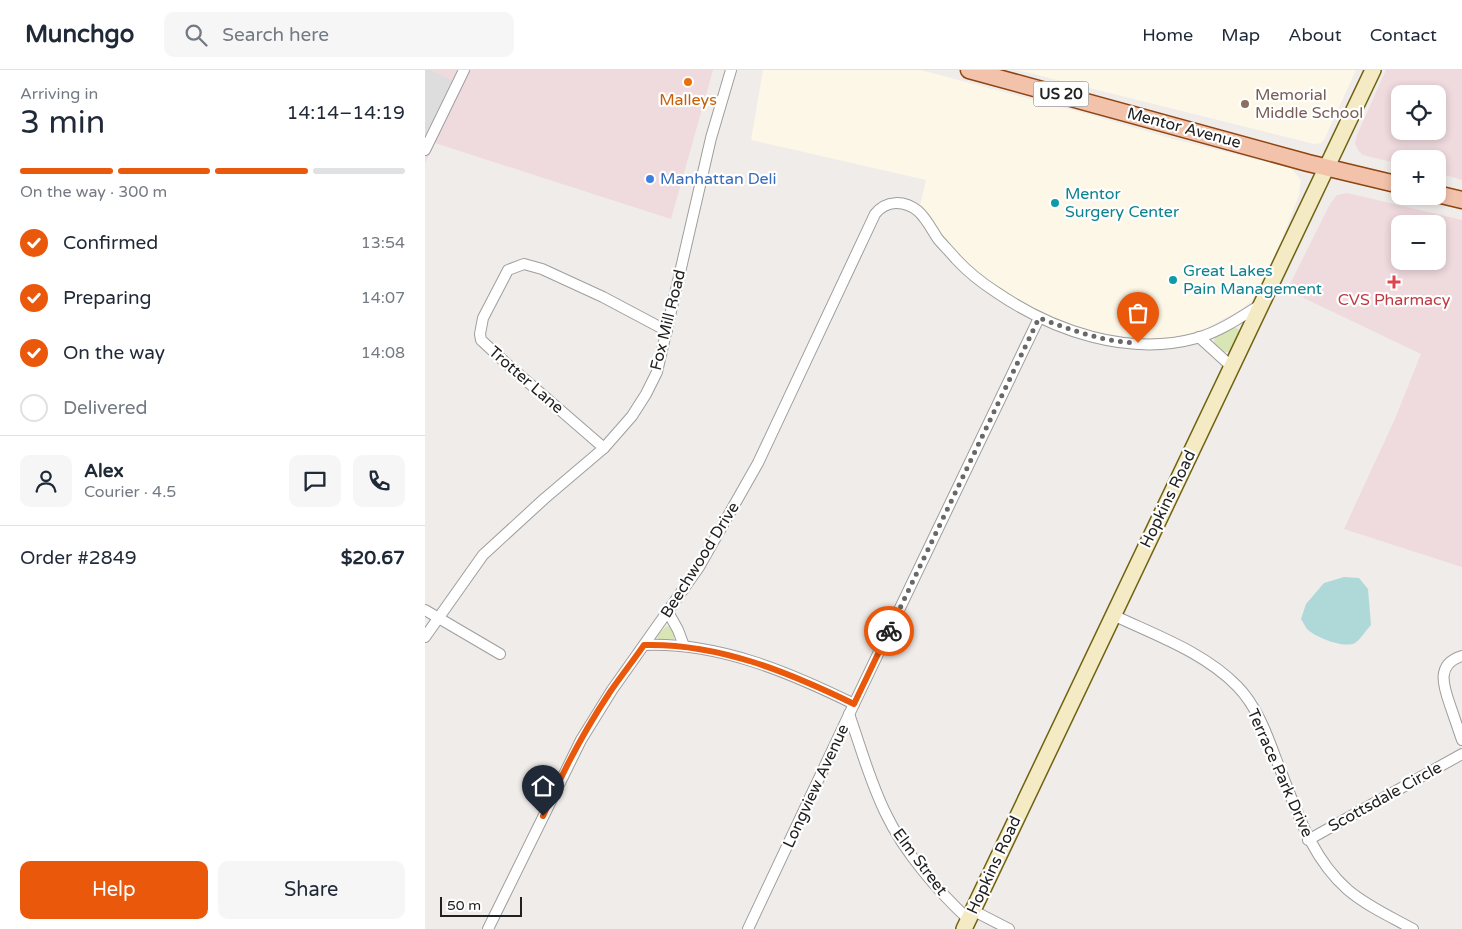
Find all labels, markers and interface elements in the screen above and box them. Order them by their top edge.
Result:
search box [164,12,514,57]
text: Munchgo [25,20,134,49]
icon: search [182,21,210,49]
text: Search here [222,24,329,46]
text: Home [1142,24,1193,46]
text: Map [1221,24,1260,46]
text: About [1288,24,1342,46]
text: Contact [1370,24,1437,46]
marker: Malleys [682,76,694,88]
road number: US 20 [1033,82,1089,106]
text: Arriving in [20,84,98,104]
place label: Memorial Middle School [1255,85,1363,123]
map controls [1391,85,1446,270]
button: locate [1391,85,1446,140]
place label: Malleys [659,90,717,110]
marker: Memorial Middle School [1239,98,1251,110]
text: 14:14–14:19 [286,102,405,124]
street label: Mentor Avenue [1125,103,1243,153]
text: 3 min [20,104,105,142]
button: + [1391,150,1446,205]
place label: Manhattan Deli [660,169,777,189]
marker: Manhattan Deli [644,173,656,185]
text: On the way · 300 m [20,182,167,202]
place label: Mentor Surgery Center [1065,184,1180,222]
marker: Mentor Surgery Center [1049,197,1061,209]
button: − [1391,215,1446,270]
icon: check [20,229,48,257]
text: Confirmed [63,232,158,254]
text: 13:54 [361,233,405,253]
place label: Great Lakes Pain Management [1183,261,1322,299]
street label: Fox Mill Road [646,268,690,372]
marker: Great Lakes Pain Management [1167,274,1179,286]
marker: CVS Pharmacy [1388,276,1400,288]
icon: check [20,284,48,312]
text: Preparing [63,287,152,309]
text: 14:07 [361,288,405,308]
place label: CVS Pharmacy [1338,290,1451,310]
pin [1117,292,1159,343]
icon: bag [1124,299,1152,327]
icon: check [20,339,48,367]
text: On the way [63,342,165,364]
street label: Trotter Lane [484,342,568,418]
text: 14:08 [361,343,405,363]
text: Delivered [63,397,148,419]
street label: Hopkins Road [1136,447,1200,551]
button: person [20,455,72,507]
button: chat [289,455,341,507]
button: phone [353,455,405,507]
text: Alex [84,460,124,482]
text: Courier · 4.5 [84,482,176,502]
street label: Beechwood Drive [656,498,744,622]
text: Order #2849 [20,547,137,569]
text: $20.67 [341,547,405,569]
courier [864,606,914,656]
icon: bike [875,617,903,645]
street label: Terrace Park Drive [1243,706,1317,840]
street label: Longview Avenue [779,721,853,851]
street label: Scottsdale Circle [1325,758,1445,836]
pin [522,765,564,816]
icon: home [529,772,557,800]
street label: Hopkins Road [962,813,1026,917]
street label: Elm Street [888,825,952,899]
button: Help [20,861,208,919]
button: Share [218,861,405,919]
scale bar [440,894,523,917]
text: 50 m [447,897,481,914]

